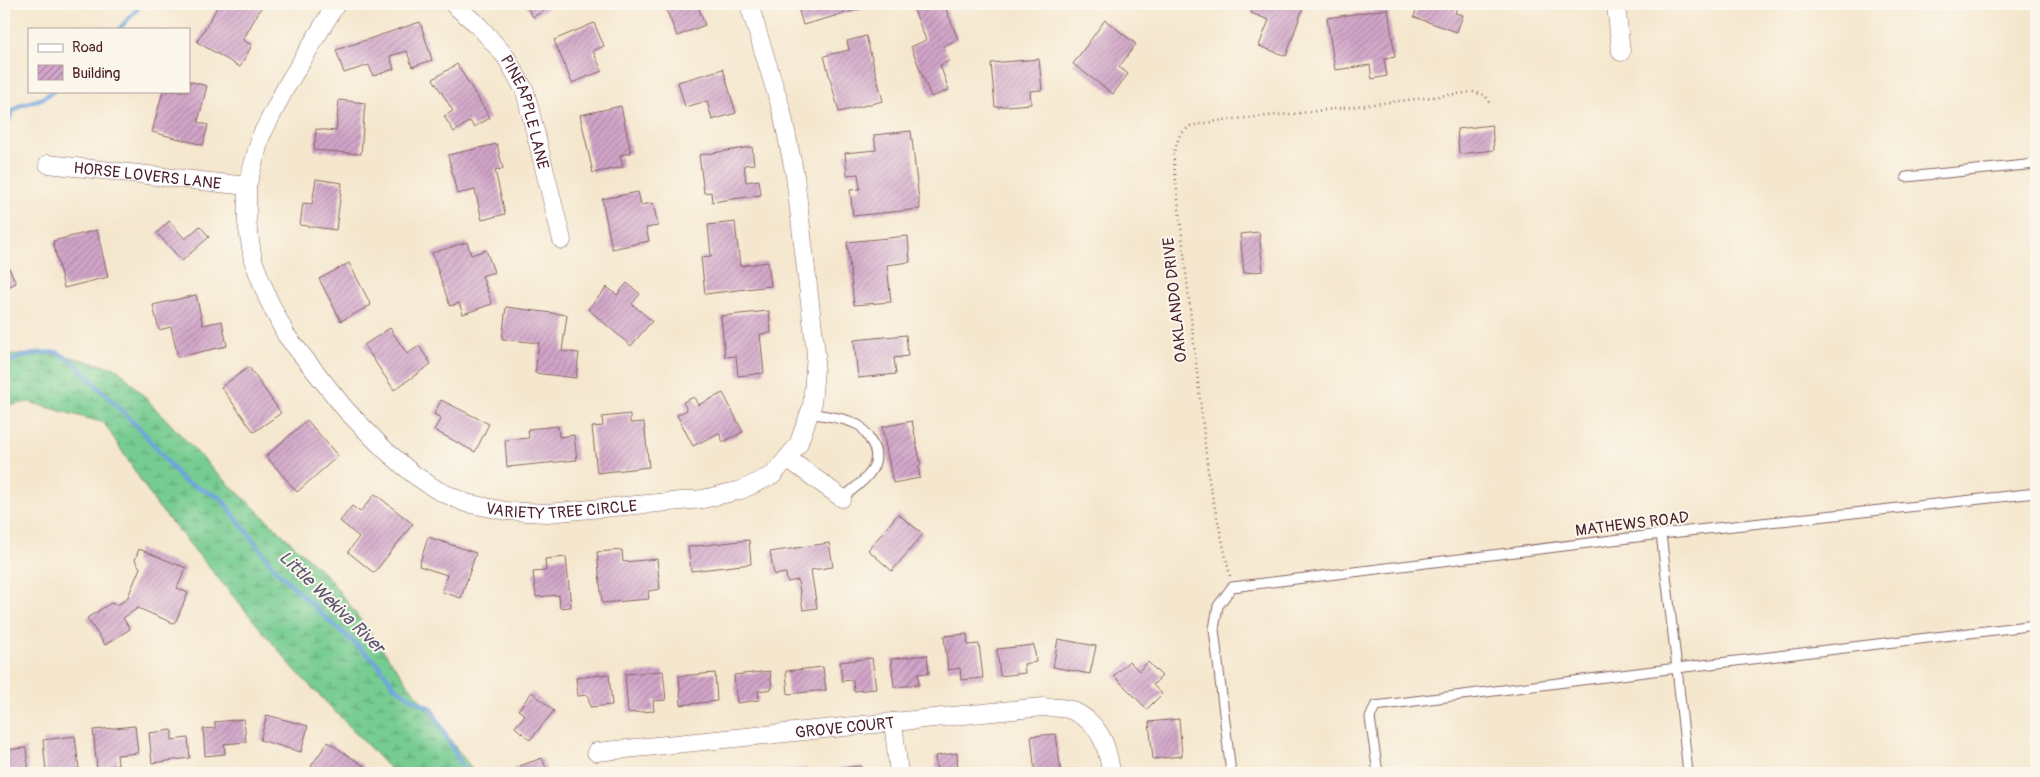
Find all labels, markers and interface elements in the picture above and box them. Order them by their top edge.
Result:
legend [28,28,190,92]
text: Road [72,38,103,57]
street label: PINEAPPLE LANE [496,52,553,171]
text: Building [72,64,120,83]
street label: HORSE LOVERS LANE [72,158,222,194]
street label: OAKLANDO DRIVE [1158,236,1192,363]
street label: VARIETY TREE CIRCLE [484,496,638,524]
street label: MATHEWS ROAD [1574,507,1690,541]
water label: Little Wekiva River [274,546,391,660]
street label: GROVE COURT [794,713,896,743]

